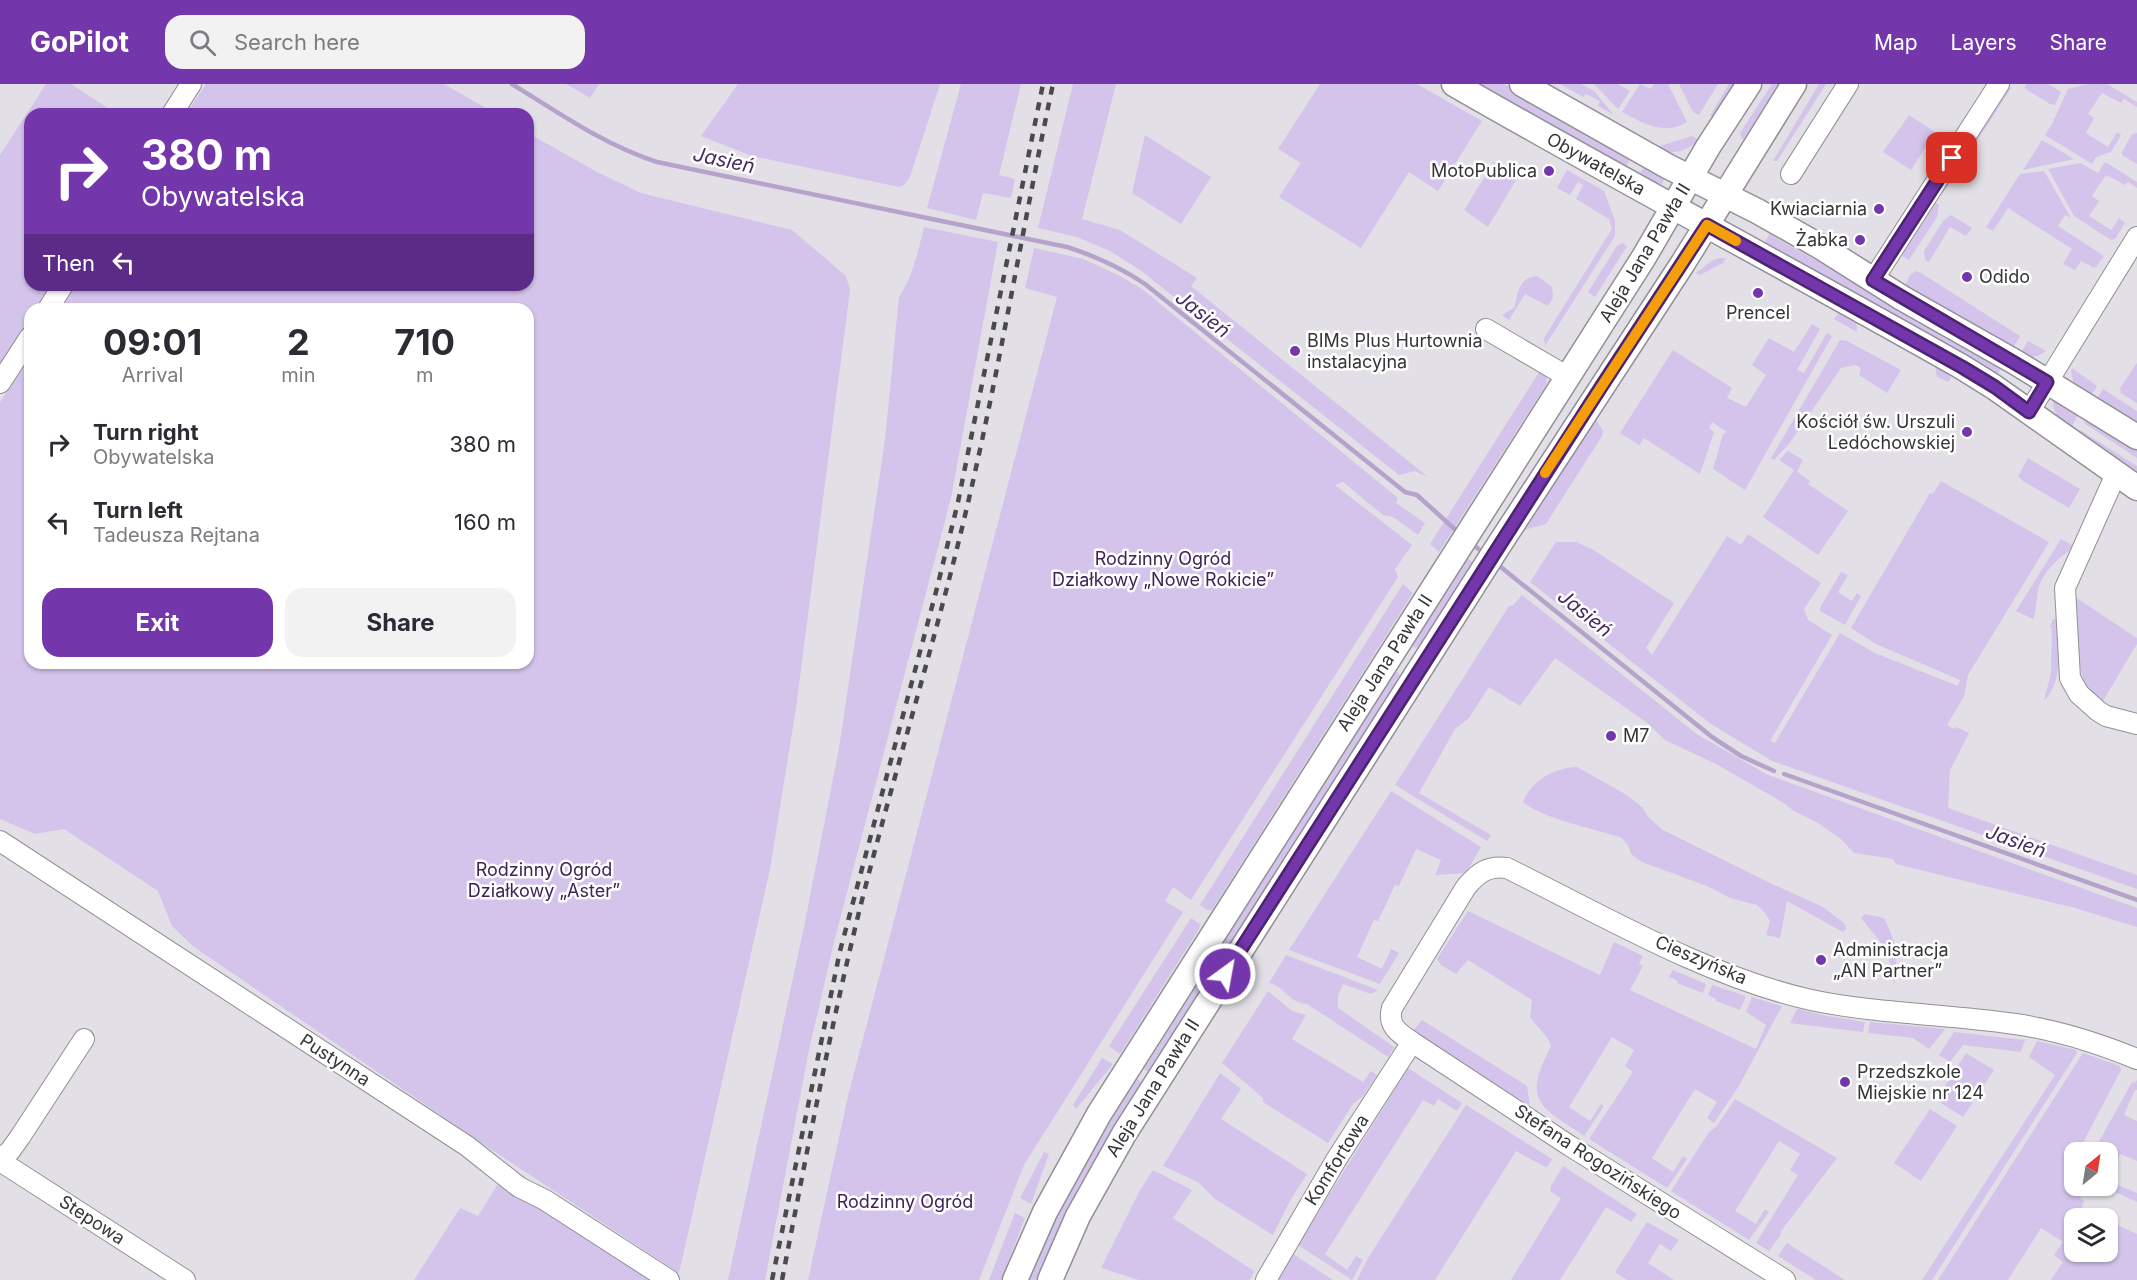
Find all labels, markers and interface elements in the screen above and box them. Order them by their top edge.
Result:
search box [165,15,585,69]
text: GoPilot [30,25,129,59]
icon: search [186,26,219,59]
text: Search here [234,29,360,55]
text: Map [1874,30,1918,55]
text: Layers [1951,30,2017,55]
text: Share [2050,30,2107,55]
street label: Obywatelska [1543,128,1649,199]
text: 380 m [141,129,272,180]
icon: right [42,132,120,210]
pin [1926,132,1977,183]
icon: arrive [1935,141,1968,174]
water label: Jasień [691,142,757,178]
place label: MotoPublica [1431,160,1537,181]
marker: MotoPublica [1542,164,1556,178]
street label: Aleja Jana Pawła II [1595,179,1694,326]
text: Obywatelska [141,180,305,213]
place label: Kwiaciarnia [1770,198,1867,219]
marker: Kwiaciarnia [1872,202,1886,216]
place label: Żabka [1796,228,1848,250]
marker: Żabka [1853,233,1867,247]
icon: left [107,246,140,279]
text: Then [42,250,95,276]
place label: Odido [1979,266,2030,287]
marker: Odido [1960,270,1974,284]
water label: Jasień [1171,285,1235,343]
marker: Prencel [1751,286,1765,300]
place label: Prencel [1726,302,1790,323]
text: 09:01 [103,320,202,364]
text: 2 [287,320,310,364]
text: 710 [394,320,455,364]
place label: BIMs Plus Hurtownia instalacyjna [1307,330,1483,372]
marker: BIMs Plus Hurtownia instalacyjna [1288,344,1302,358]
text: Arrival [122,363,183,387]
text: min [281,363,315,387]
text: m [416,363,433,387]
place label: Kościół św. Urszuli Ledóchowskiej [1796,411,1955,453]
text: Turn right [93,419,199,445]
marker: Kościół św. Urszuli Ledóchowskiej [1960,425,1974,439]
icon: right [42,428,75,461]
text: 380 m [449,431,516,457]
text: Obywatelska [93,445,215,469]
text: Turn left [93,497,183,523]
icon: left [42,506,75,539]
text: 160 m [454,509,516,535]
text: Tadeusza Rejtana [93,523,260,547]
park label: Rodzinny Ogród Działkowy „Nowe Rokicie” [1052,548,1274,590]
water label: Jasień [1553,584,1617,642]
button: Exit [42,588,273,657]
button: Share [285,588,516,657]
street label: Aleja Jana Pawła II [1333,591,1437,735]
place label: M7 [1623,725,1649,746]
marker: M7 [1604,729,1618,743]
water label: Jasień [1983,819,2049,863]
park label: Rodzinny Ogród Działkowy „Aster” [468,859,620,901]
street label: Cieszyńska [1652,931,1750,988]
place label: Administracja „AN Partner” [1833,939,1949,981]
position arrow [1193,942,1257,1006]
marker: Administracja „AN Partner” [1814,953,1828,967]
street label: Aleja Jana Pawła II [1102,1015,1203,1161]
street label: Pustynna [296,1029,374,1090]
place label: Przedszkole Miejskie nr 124 [1857,1061,1984,1103]
marker: Przedszkole Miejskie nr 124 [1838,1075,1852,1089]
street label: Stefana Rogozińskiego [1511,1100,1686,1223]
street label: Komfortowa [1300,1111,1373,1209]
north arrow [2064,1142,2118,1196]
map controls [2064,1142,2118,1262]
street label: Stepowa [55,1191,129,1249]
park label: Rodzinny Ogród [837,1191,973,1212]
button: layers [2064,1208,2118,1262]

